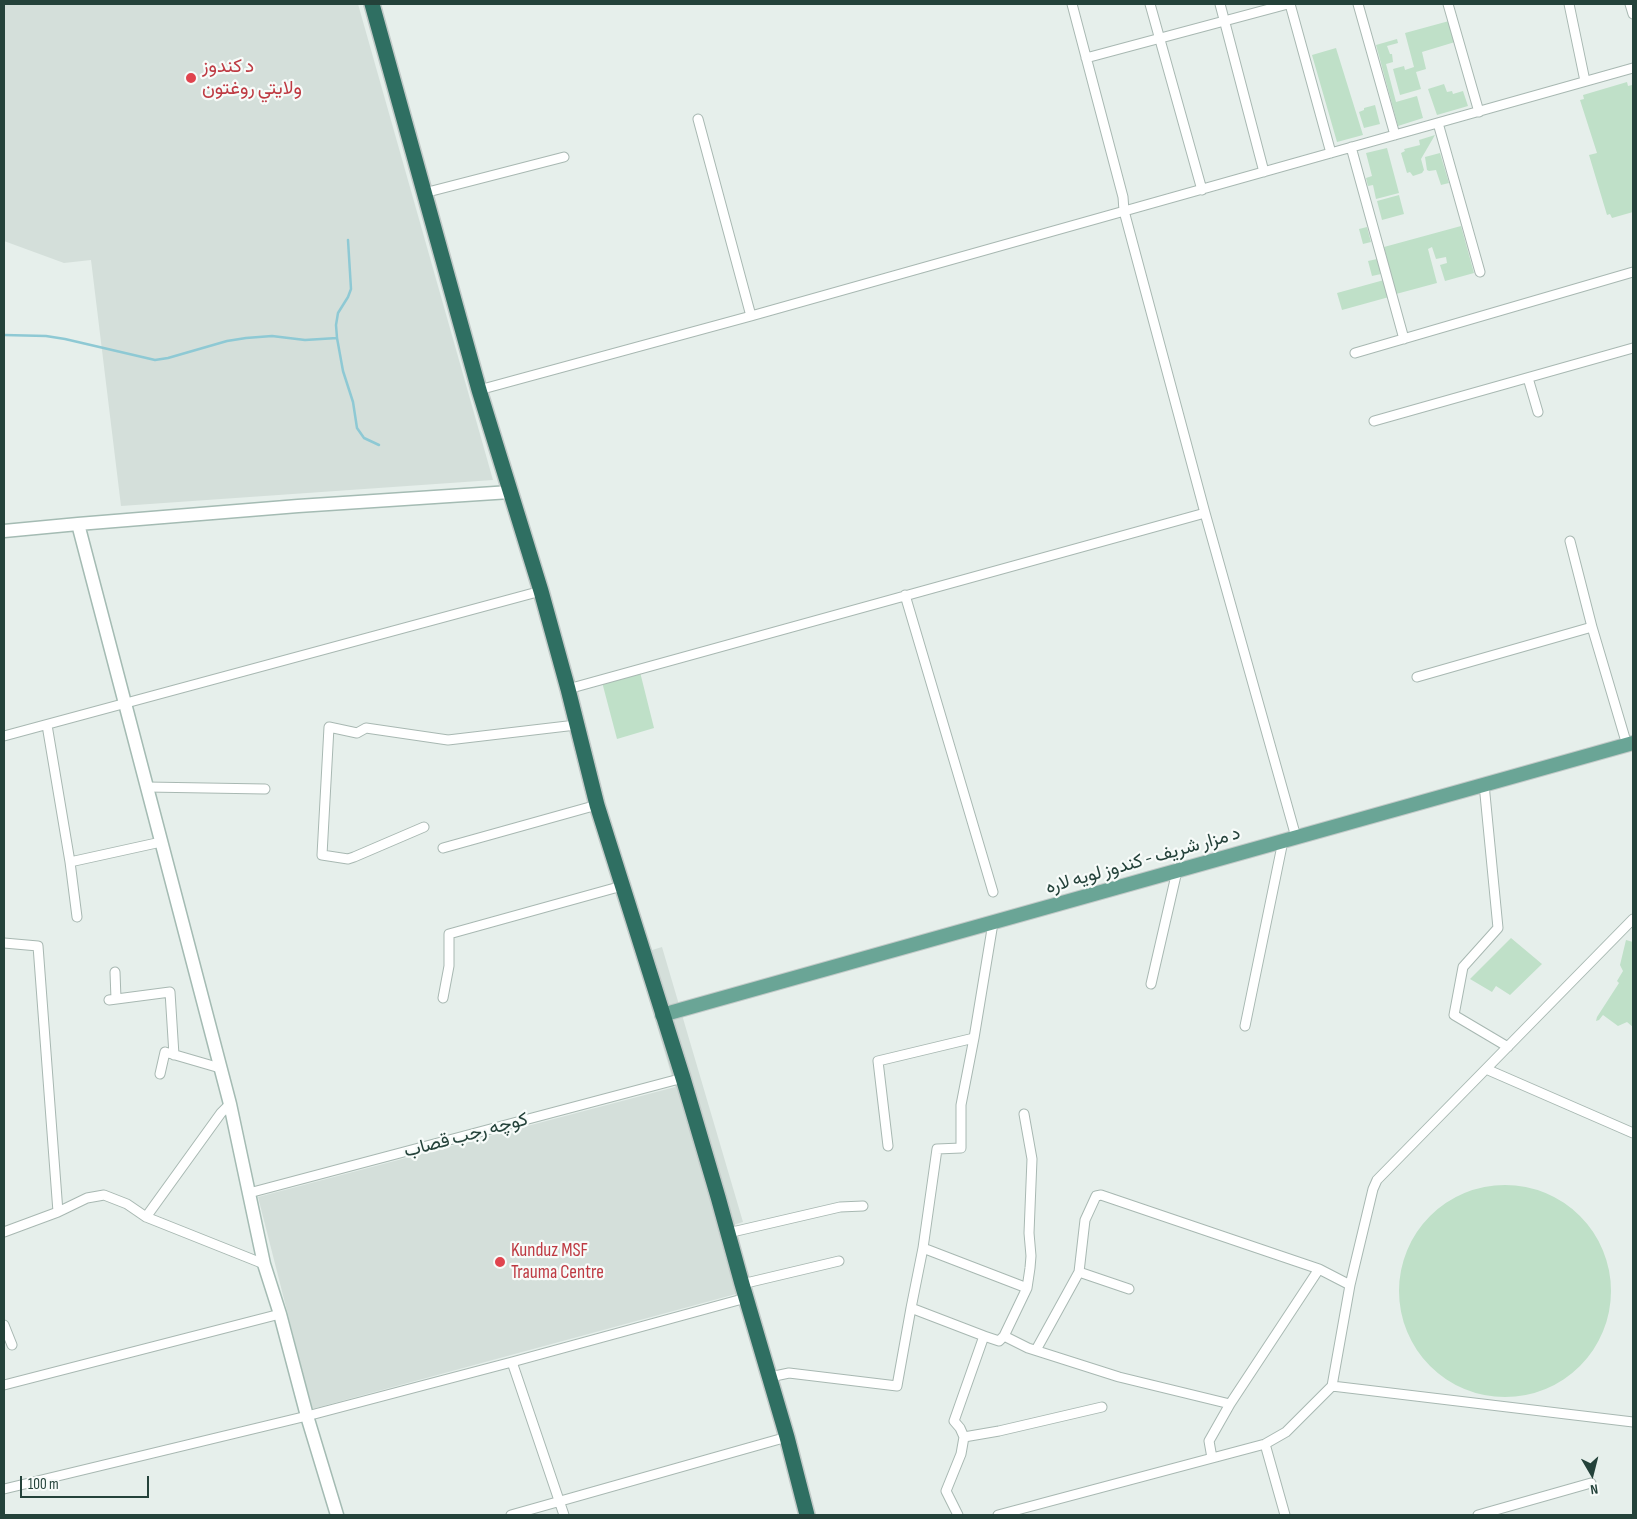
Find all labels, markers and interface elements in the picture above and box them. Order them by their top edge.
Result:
place label: د کندوز ولایتي روغتون [202,56,302,100]
marker: د کندوز ولایتي روغتون [184,71,198,85]
street label: د مزار شریف - کندوز لویه لاره [1043,822,1243,900]
street label: کوچه رجب قصاب [401,1108,531,1164]
place label: Kunduz MSF Trauma Centre [511,1240,604,1284]
marker: Kunduz MSF Trauma Centre [493,1255,507,1269]
north arrow [1567,1449,1617,1499]
scale bar [22,1466,151,1498]
text: 100 m [28,1475,59,1494]
text: N [1589,1480,1599,1498]

